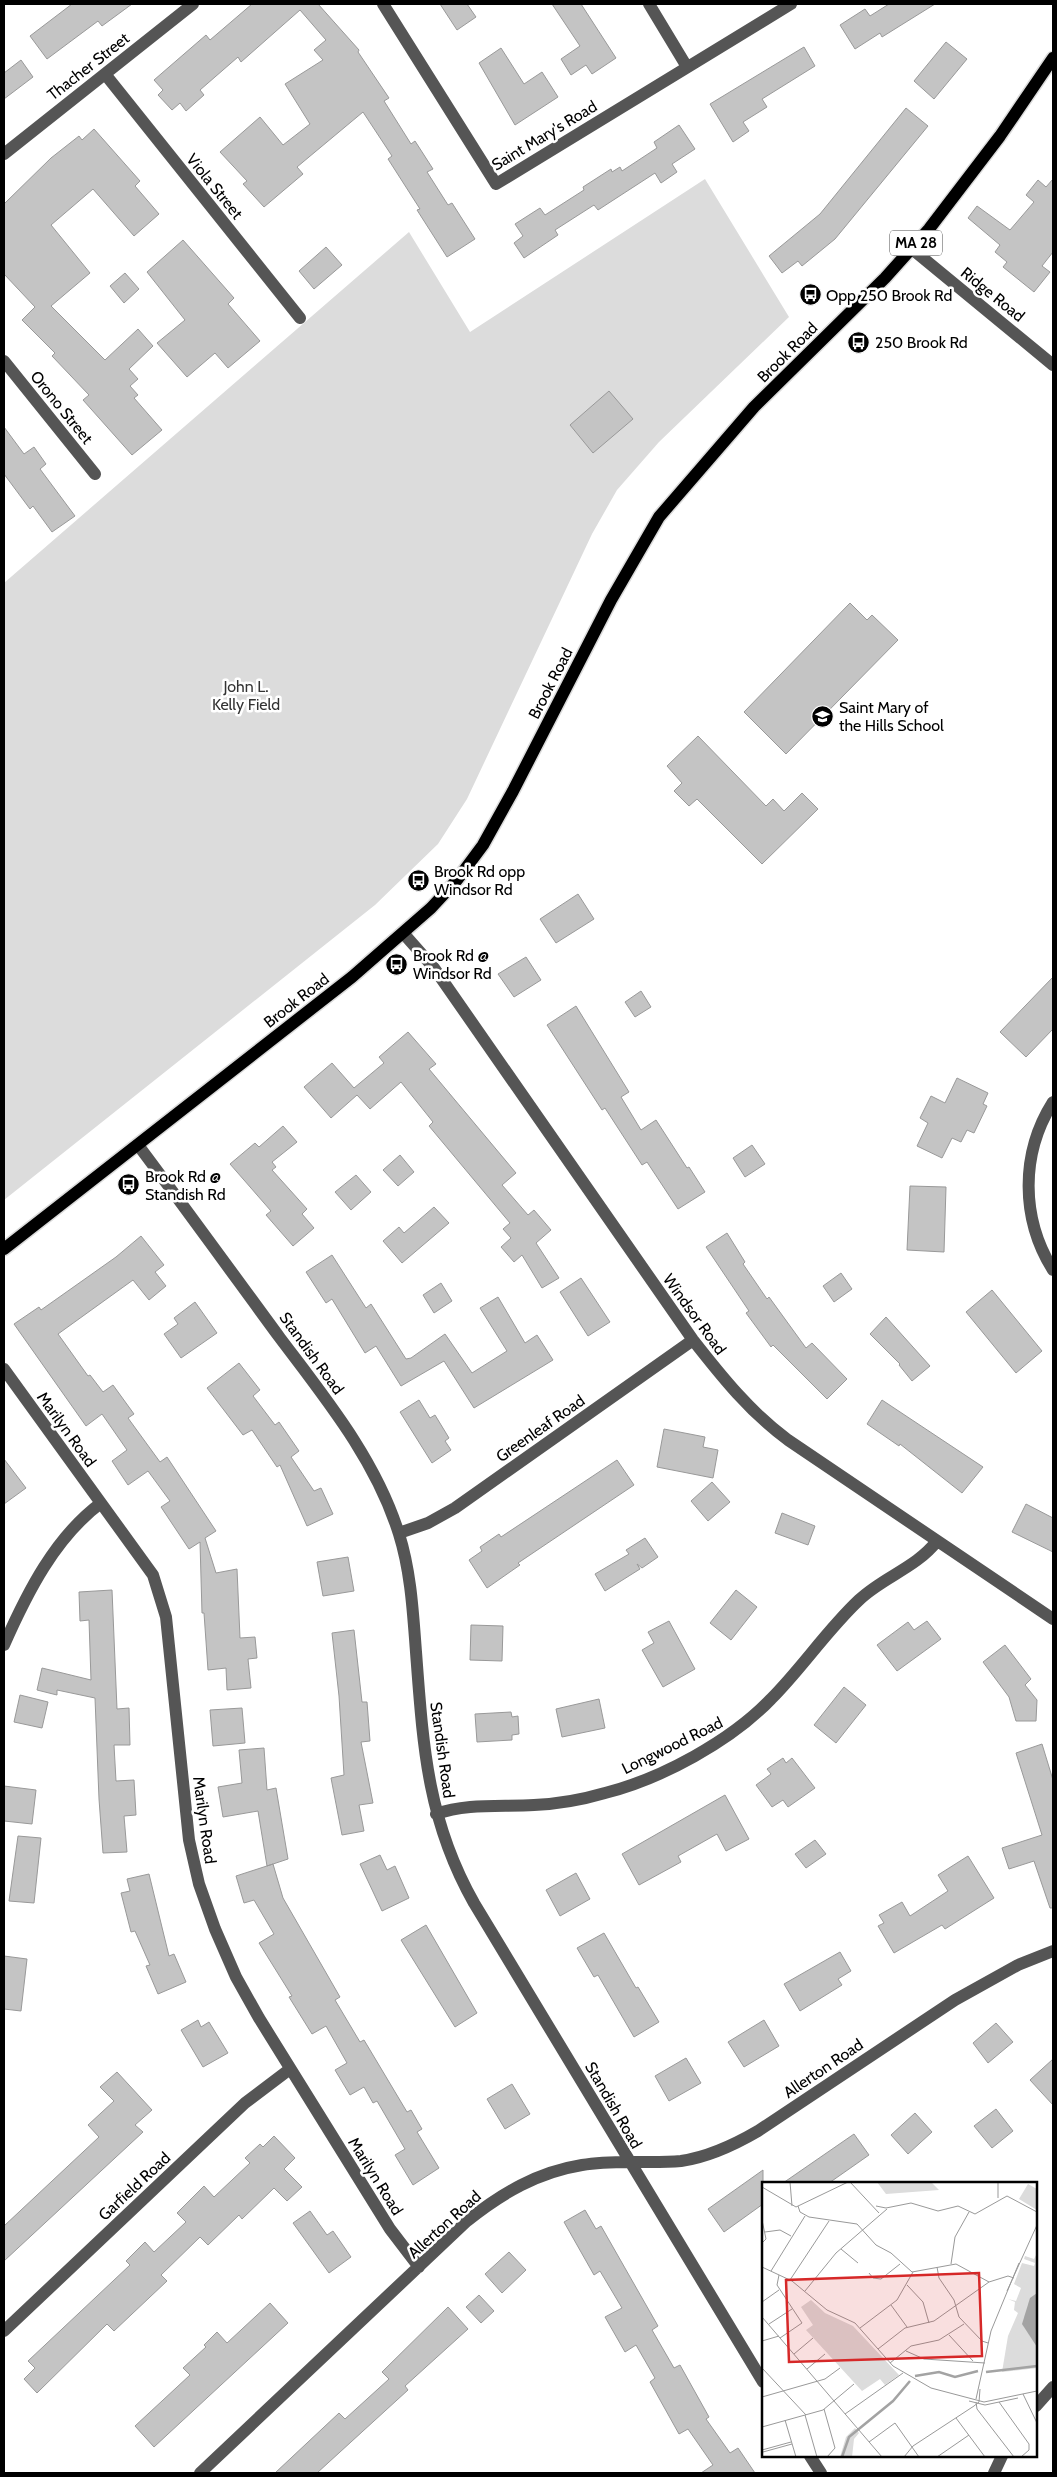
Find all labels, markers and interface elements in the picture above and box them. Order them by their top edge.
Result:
street label: Thacher Street [44,28,134,104]
street label: Saint Mary's Road [488,97,600,174]
street label: Viola Street [182,150,247,223]
road number: MA 28 [890,230,942,256]
street label: Ridge Road [957,263,1028,326]
bus stop icon: Opp 250 Brook Rd [798,283,822,307]
place label: Opp 250 Brook Rd [826,286,952,305]
street label: Brook Road [753,318,821,386]
bus stop icon: 250 Brook Rd [847,330,871,354]
place label: 250 Brook Rd [875,333,968,352]
street label: Orono Street [26,367,97,448]
street label: Brook Road [524,644,576,722]
park label: John L. Kelly Field [212,677,280,714]
place label: Saint Mary of the Hills School [839,698,944,735]
school or university icon: Saint Mary of the Hills School [811,704,835,728]
place label: Brook Rd opp Windsor Rd [434,862,525,899]
bus stop icon: Brook Rd opp Windsor Rd [406,868,430,892]
place label: Brook Rd @ Windsor Rd [413,946,492,983]
bus stop icon: Brook Rd @ Windsor Rd [385,952,409,976]
street label: Brook Road [260,969,333,1032]
place label: Brook Rd @ Standish Rd [145,1167,226,1204]
bus stop icon: Brook Rd @ Standish Rd [117,1173,141,1197]
street label: Windsor Road [659,1270,730,1358]
street label: Standish Road [275,1308,348,1398]
street label: Marilyn Road [33,1388,100,1470]
street label: Greenleaf Road [492,1391,588,1466]
street label: Standish Road [426,1701,459,1799]
street label: Longwood Road [619,1713,726,1778]
street label: Marilyn Road [189,1775,220,1865]
street label: Allerton Road [780,2035,867,2102]
street label: Standish Road [581,2058,646,2152]
street label: Marilyn Road [344,2134,407,2219]
street label: Garfield Road [94,2148,174,2224]
inset map [762,2182,1037,2457]
street label: Allerton Road [404,2187,485,2262]

